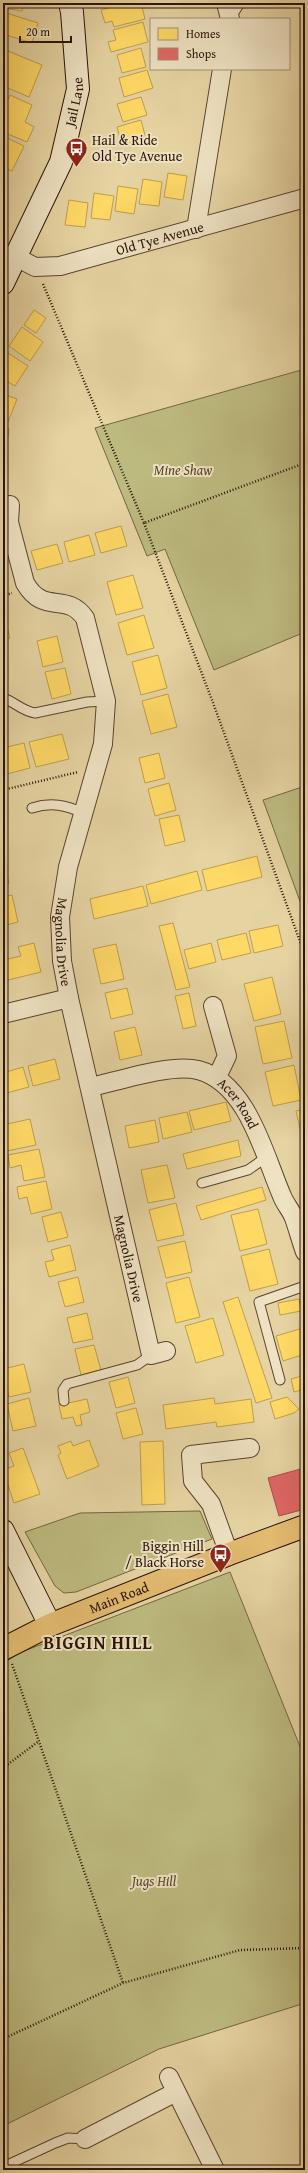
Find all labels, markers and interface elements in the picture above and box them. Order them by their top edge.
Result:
scale bar [20,18,71,44]
legend [150,18,290,70]
text: 20 m [26,23,50,40]
text: Homes [186,25,221,42]
text: Shops [186,45,216,62]
street label: Jail Lane [59,76,88,130]
place label: Hail & Ride Old Tye Avenue [92,130,183,166]
bus stop icon: Hail & Ride Old Tye Avenue [63,135,89,168]
street label: Old Tye Avenue [114,216,206,260]
park label: Mine Shaw [154,460,212,480]
street label: Magnolia Drive [50,896,77,988]
street label: Acer Road [213,1073,264,1133]
street label: Magnolia Drive [109,1213,149,1305]
place label: Biggin Hill / Black Horse [125,1536,204,1572]
bus stop icon: Biggin Hill / Black Horse [207,1541,233,1574]
street label: Main Road [86,1577,152,1618]
district label: BIGGIN HILL [43,1629,153,1656]
park label: Jugs Hill [130,1871,177,1891]

